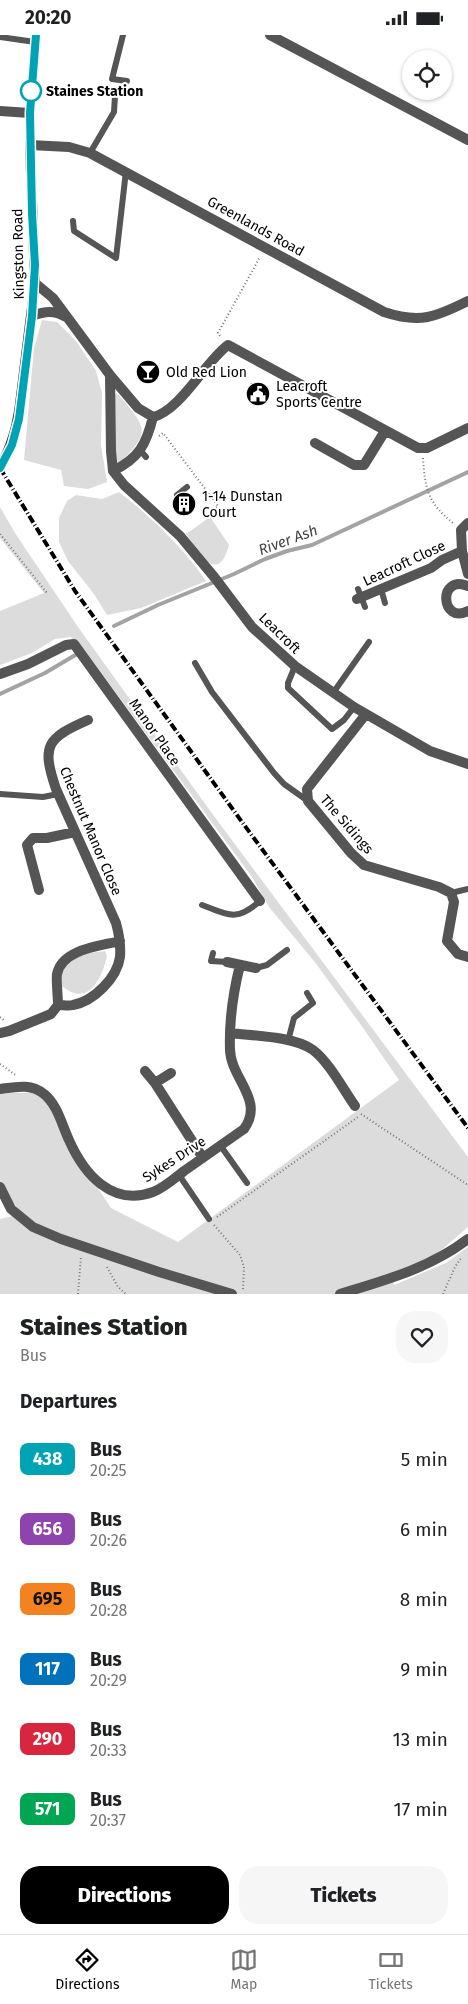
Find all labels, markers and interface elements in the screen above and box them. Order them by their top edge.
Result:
text: 20:20 [25,6,71,29]
map controls [402,50,452,100]
button: locate [402,50,452,100]
marker: Staines Station [20,80,42,102]
place label: Staines Station [46,83,143,100]
street label: Greenlands Road [204,193,307,260]
street label: Kingston Road [9,208,28,300]
bar icon: Old Red Lion [135,359,161,385]
place label: Old Red Lion [166,364,247,381]
place label: Leacroft Sports Centre [276,378,362,411]
public building icon: Leacroft Sports Centre [245,381,271,407]
place label: 1-14 Dunstan Court [202,488,283,521]
building icon: 1-14 Dunstan Court [171,491,197,517]
water label: River Ash [256,521,320,559]
street label: Leacroft Close [360,537,448,590]
street label: Leacroft [255,609,305,658]
street label: Manor Place [125,696,184,769]
street label: Chestnut Manor Close [56,764,125,898]
street label: The Sidings [316,791,377,858]
street label: Sykes Drive [139,1133,209,1186]
button: heart [396,1311,448,1363]
text: Staines Station [20,1313,188,1341]
text: Bus [20,1346,47,1365]
text: Departures [20,1390,117,1413]
text: Bus [90,1438,122,1461]
text: 438 [33,1448,62,1470]
text: 5 min [401,1448,448,1471]
text: 20:25 [90,1461,127,1480]
text: Bus [90,1508,122,1531]
text: 656 [33,1518,62,1540]
text: 6 min [400,1518,448,1541]
text: 20:26 [90,1531,127,1550]
text: Bus [90,1578,122,1601]
text: 695 [33,1588,62,1610]
text: 8 min [400,1588,448,1611]
text: 20:28 [90,1601,127,1620]
text: Bus [90,1648,122,1671]
text: 117 [35,1658,60,1680]
text: 9 min [400,1658,448,1681]
text: 20:29 [90,1671,127,1690]
text: Bus [90,1718,122,1741]
text: 290 [33,1728,62,1750]
text: 13 min [392,1728,448,1751]
text: 20:33 [90,1741,127,1760]
text: Bus [90,1788,122,1811]
text: 571 [35,1798,60,1820]
text: 17 min [394,1798,448,1821]
text: 20:37 [90,1811,126,1830]
button: Directions [20,1866,229,1924]
button: Tickets [239,1866,448,1924]
tab: Directions [55,1946,119,1993]
tab: Map [230,1946,258,1993]
tab: Tickets [369,1946,413,1993]

